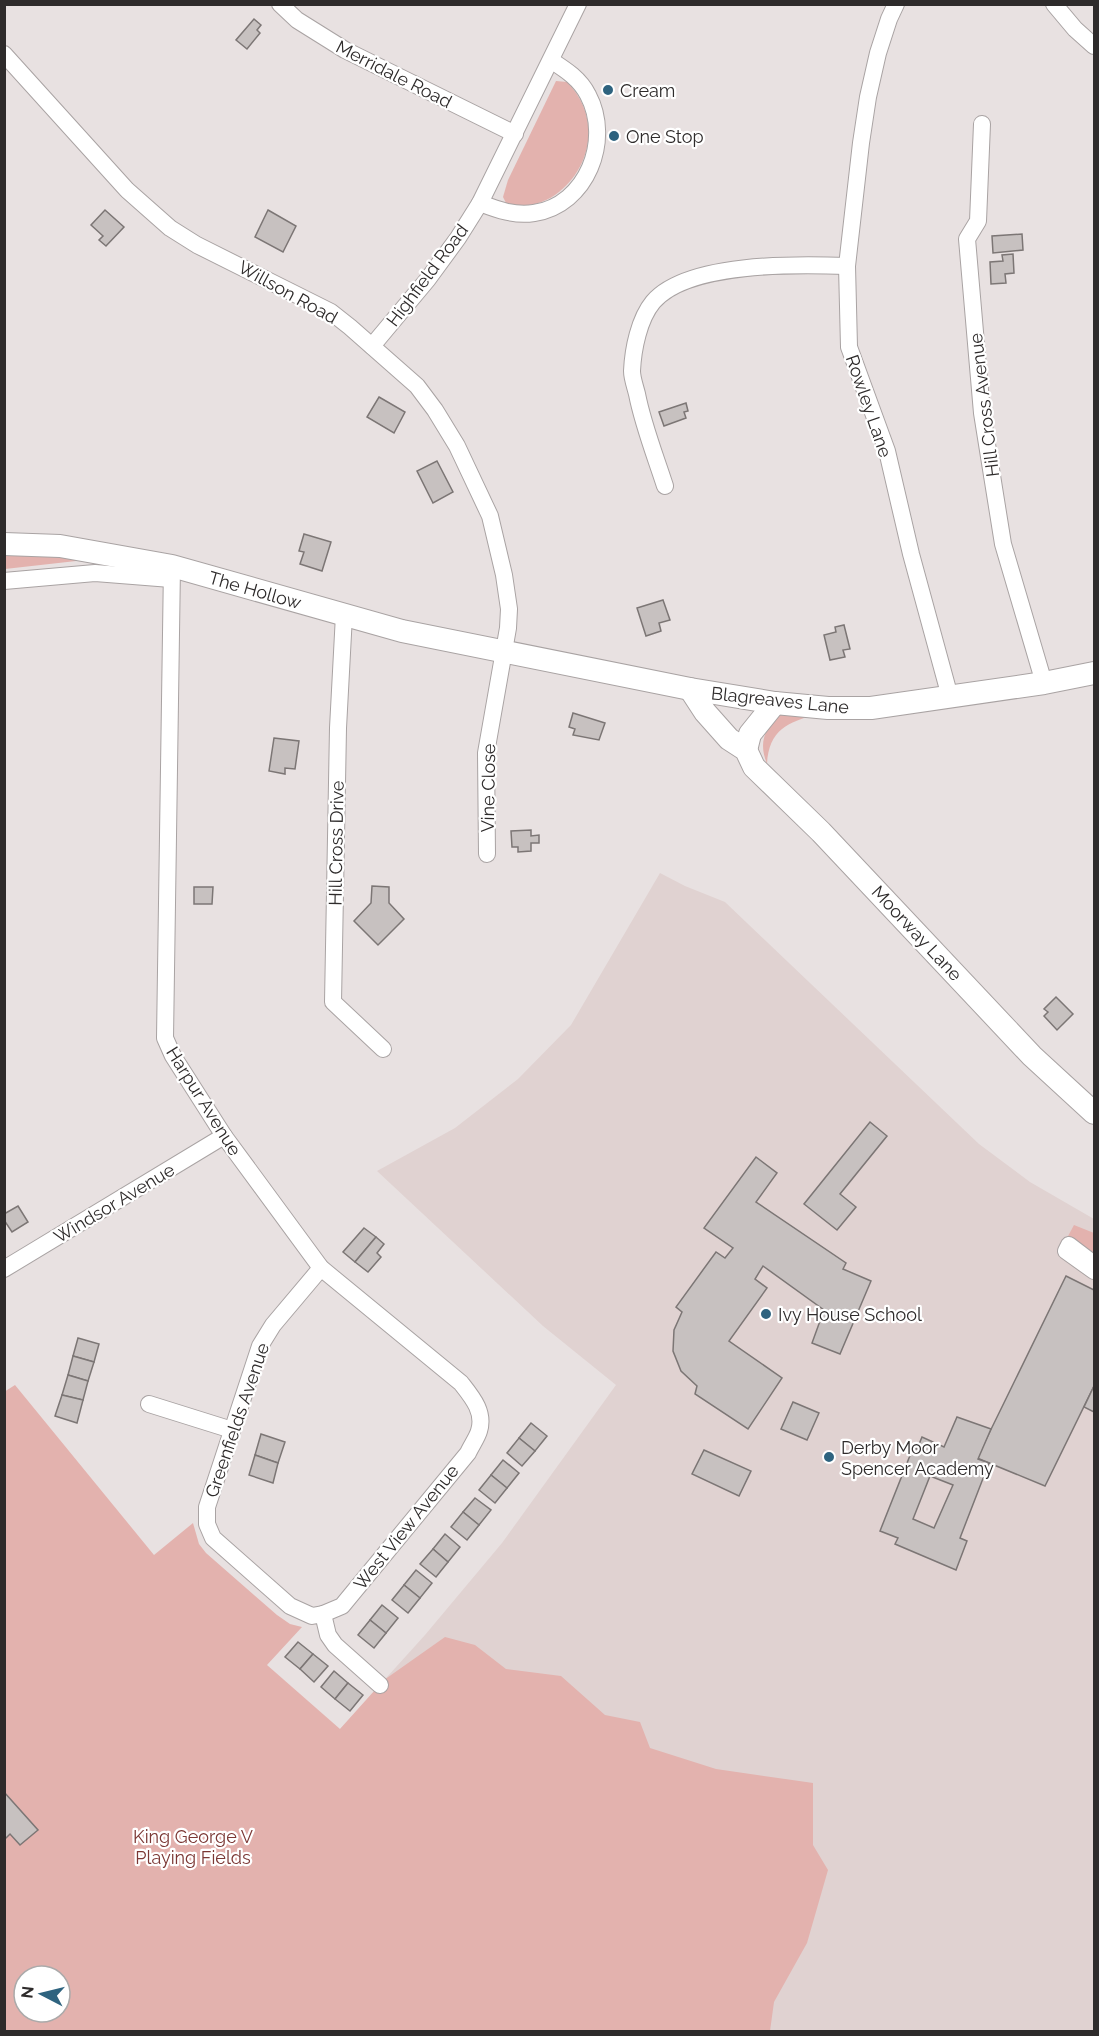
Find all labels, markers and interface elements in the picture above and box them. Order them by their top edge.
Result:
street label: Merridale Road [333,36,455,112]
place label: Cream [620,80,675,101]
marker: Cream [601,83,615,97]
place label: One Stop [626,126,704,147]
marker: One Stop [607,129,621,143]
street label: Highfield Road [382,220,472,330]
street label: Willson Road [235,256,341,328]
street label: Hill Cross Avenue [965,331,1003,478]
street label: Rowley Lane [842,352,896,460]
street label: The Hollow [206,567,304,613]
street label: Blagreaves Lane [710,682,850,718]
street label: Vine Close [477,743,499,833]
street label: Hill Cross Drive [324,780,348,906]
street label: Moorway Lane [868,881,967,985]
street label: Harpur Avenue [162,1043,246,1160]
street label: Windsor Avenue [50,1159,178,1247]
place label: Ivy House School [778,1304,922,1325]
marker: Ivy House School [759,1307,773,1321]
street label: Greenfields Avenue [201,1340,273,1500]
place label: Derby Moor Spencer Academy [841,1437,994,1479]
marker: Derby Moor Spencer Academy [822,1450,836,1464]
street label: West View Avenue [349,1460,463,1594]
park label: King George V Playing Fields [133,1826,253,1868]
north arrow [12,1964,72,2024]
text: N [17,1985,38,1999]

